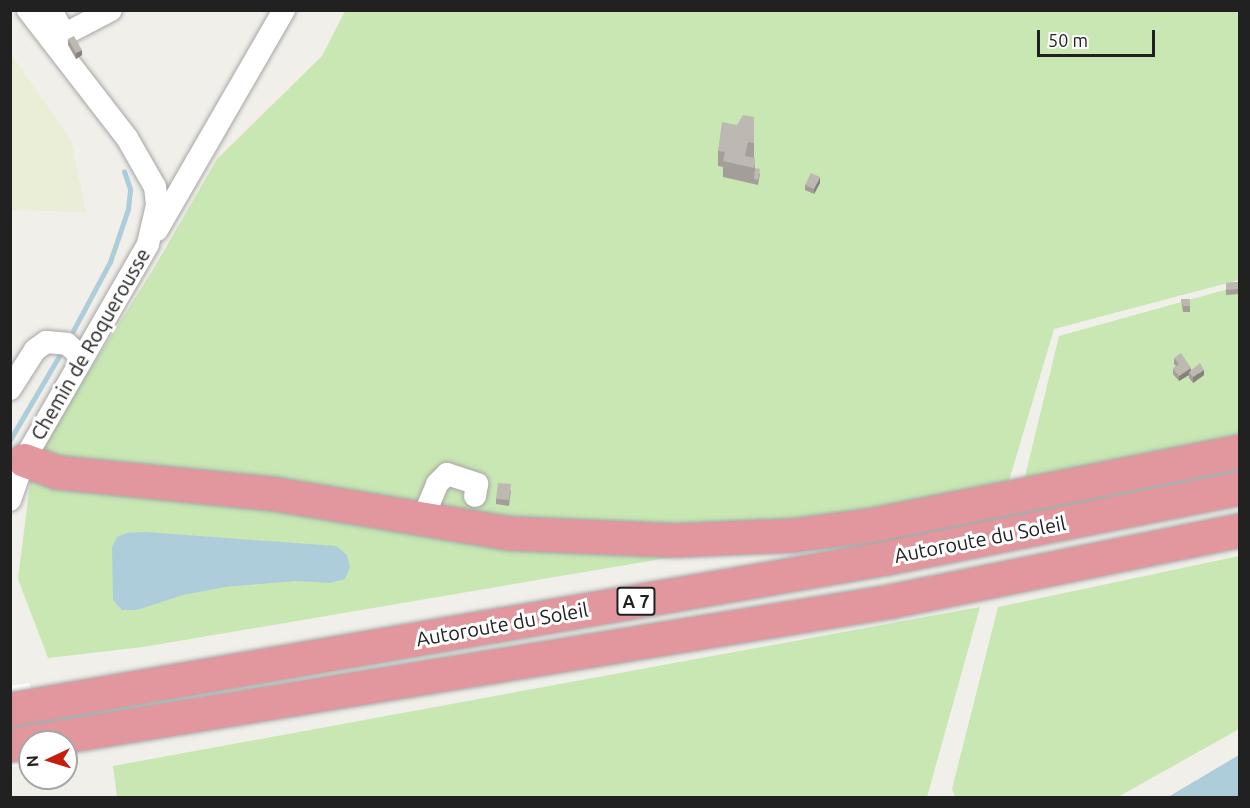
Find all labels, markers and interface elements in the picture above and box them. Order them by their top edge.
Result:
scale bar [1040,18,1158,56]
text: 50 m [1048,30,1088,50]
street label: Chemin de Roquerousse [25,244,155,444]
street label: Autoroute du Soleil [892,511,1068,567]
road number: A 7 [615,586,657,616]
street label: Autoroute du Soleil [414,597,590,651]
north arrow [18,730,78,790]
text: N [23,755,41,768]

